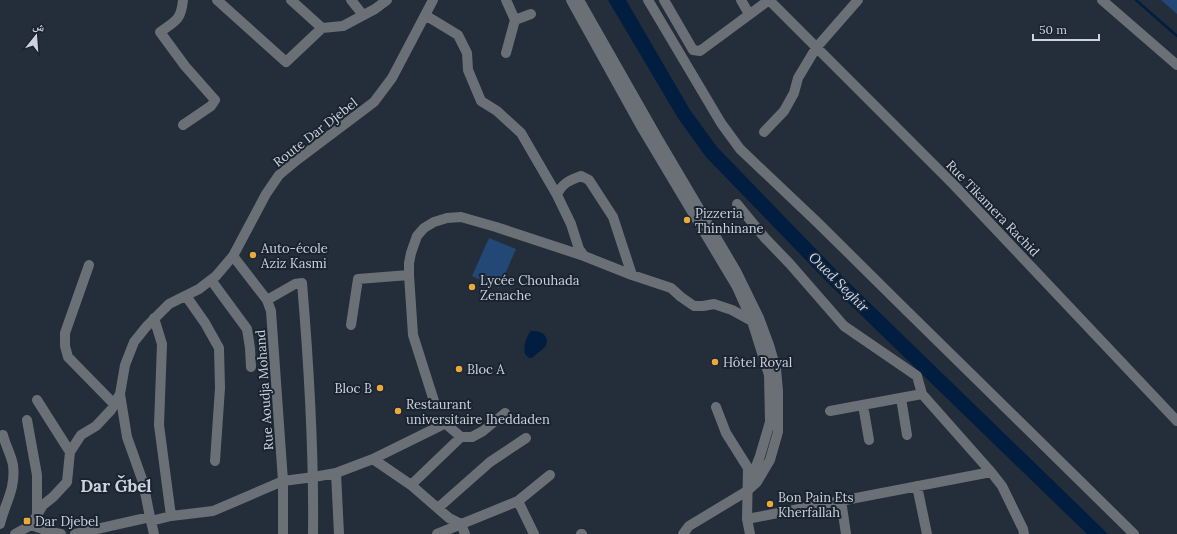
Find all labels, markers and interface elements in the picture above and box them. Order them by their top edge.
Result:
north arrow [16,16,56,56]
scale bar [1033,16,1099,42]
text: ش [31,18,47,36]
text: 50 m [1039,22,1067,37]
street label: Route Dar Djebel [270,94,361,171]
street label: Rue Tikamera Rachid [942,157,1043,260]
place label: Pizzeria Thinhinane [695,205,764,237]
marker: Pizzeria Thinhinane [682,215,692,225]
place label: Auto-école Aziz Kasmi [260,240,328,272]
water label: Oued Seghir [805,248,873,316]
marker: Auto-école Aziz Kasmi [248,250,258,260]
place label: Lycée Chouhada Zenache [480,272,580,304]
marker: Lycée Chouhada Zenache [467,282,477,292]
street label: Rue Aoudja Mohand [252,329,277,451]
place label: Hôtel Royal [723,354,793,371]
marker: Hôtel Royal [710,357,720,367]
place label: Bloc A [467,361,505,378]
marker: Bloc A [454,364,464,374]
place label: Bloc B [334,380,372,397]
marker: Bloc B [375,383,385,393]
place label: Restaurant universitaire Iheddaden [406,396,550,428]
marker: Restaurant universitaire Iheddaden [393,406,403,416]
district label: Dar Ǧbel [80,475,152,497]
place label: Bon Pain Ets Kherfallah [778,489,854,521]
marker: Bon Pain Ets Kherfallah [765,499,775,509]
place label: Dar Djebel [35,513,99,530]
marker: Dar Djebel [22,516,32,526]

